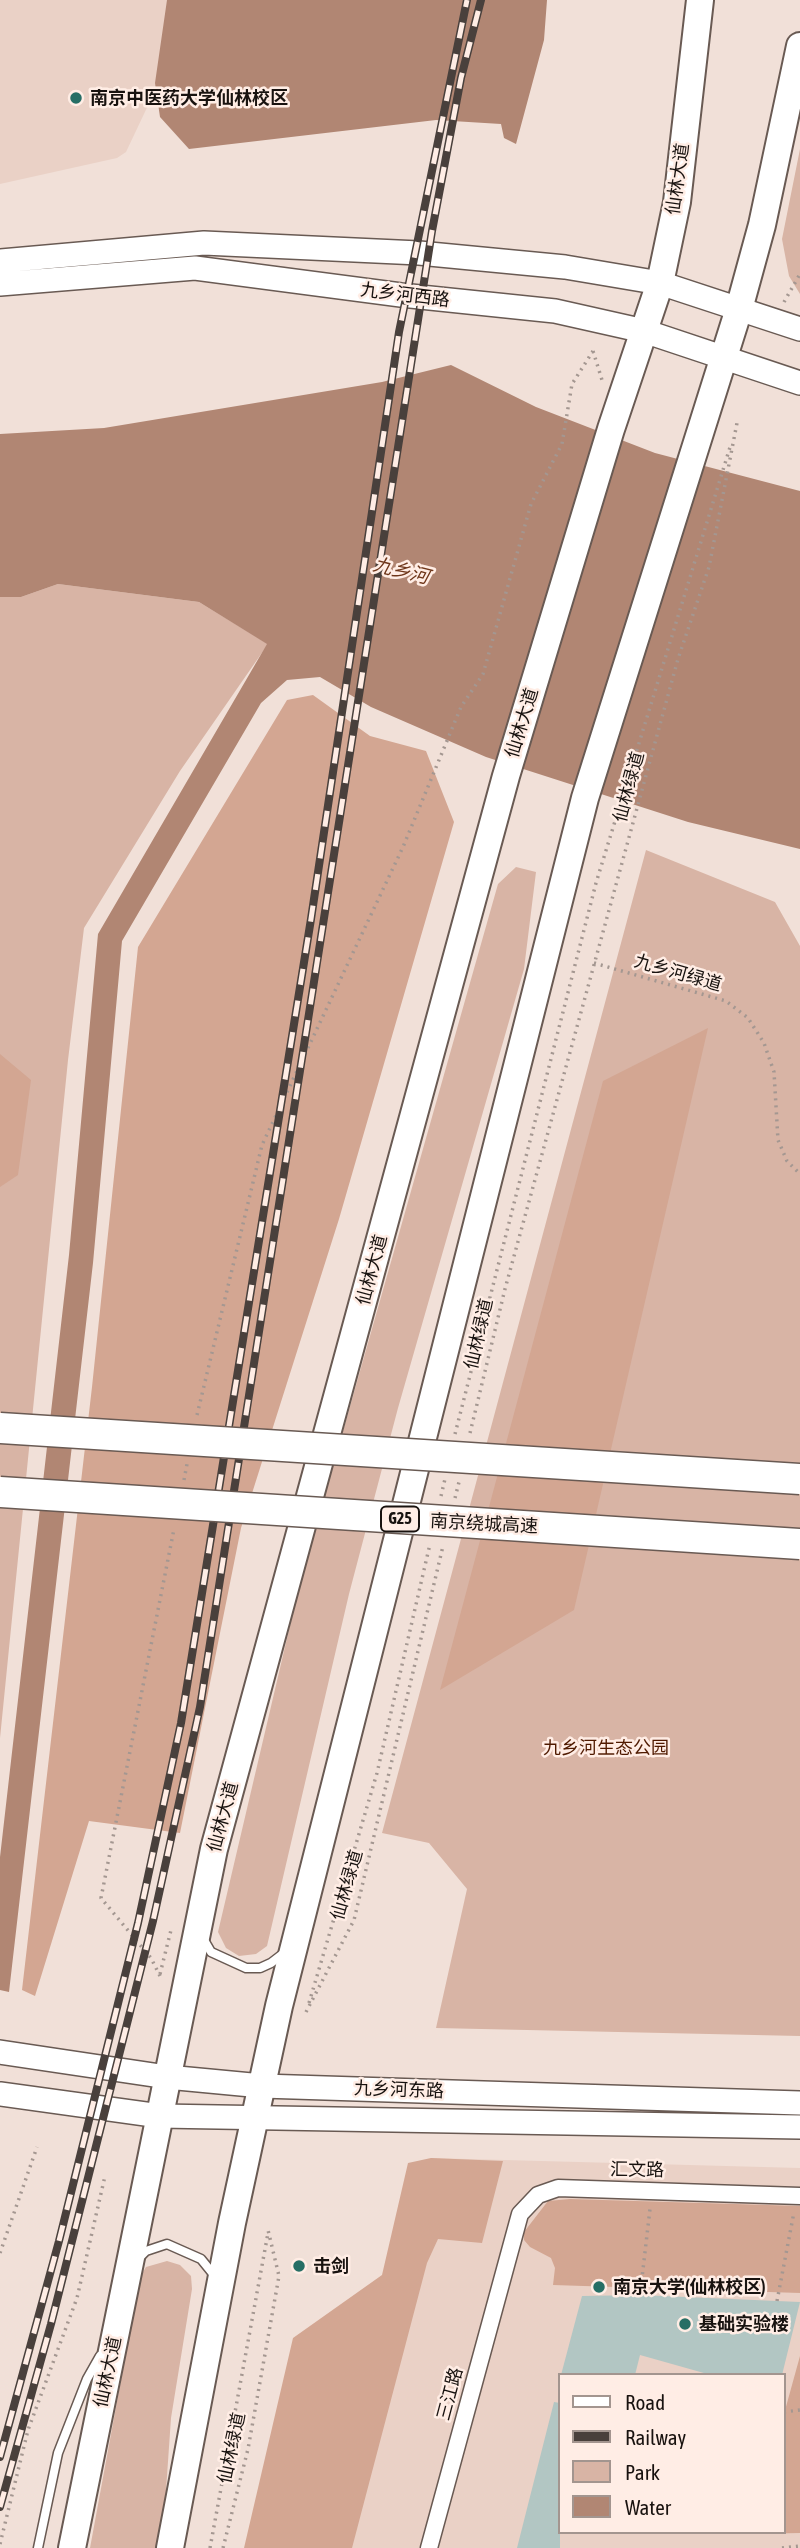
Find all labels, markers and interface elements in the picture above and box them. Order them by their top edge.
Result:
place label: 南京中医药大学仙林校区 [90,87,288,109]
marker: 南京中医药大学仙林校区 [68,90,84,106]
street label: 仙林大道 [662,142,694,216]
street label: 九乡河西路 [359,279,451,311]
water label: 九乡河 [371,553,431,589]
street label: 仙林大道 [501,685,543,761]
street label: 仙林绿道 [609,749,649,825]
street label: 九乡河绿道 [632,950,724,996]
street label: 仙林大道 [352,1232,392,1308]
street label: 仙林绿道 [460,1296,498,1372]
road number: G25 [381,1506,419,1532]
street label: 南京绕城高速 [430,1510,538,1538]
park label: 九乡河生态公园 [543,1737,669,1759]
street label: 仙林大道 [203,1779,243,1855]
street label: 仙林绿道 [327,1847,367,1923]
street label: 九乡河东路 [354,2078,444,2102]
street label: 汇文路 [610,2159,664,2181]
place label: 击剑 [313,2255,349,2277]
marker: 击剑 [291,2258,307,2274]
place label: 南京大学(仙林校区) [613,2276,766,2298]
marker: 南京大学(仙林校区) [591,2279,607,2295]
place label: 基础实验楼 [699,2313,789,2335]
marker: 基础实验楼 [677,2316,693,2332]
street label: 仙林大道 [90,2335,126,2409]
street label: 三江路 [433,2365,467,2423]
legend [558,2373,786,2534]
text: Road [625,2390,665,2414]
street label: 仙林绿道 [214,2411,250,2485]
text: Railway [625,2425,686,2449]
text: Park [625,2460,660,2484]
text: Water [625,2495,671,2519]

